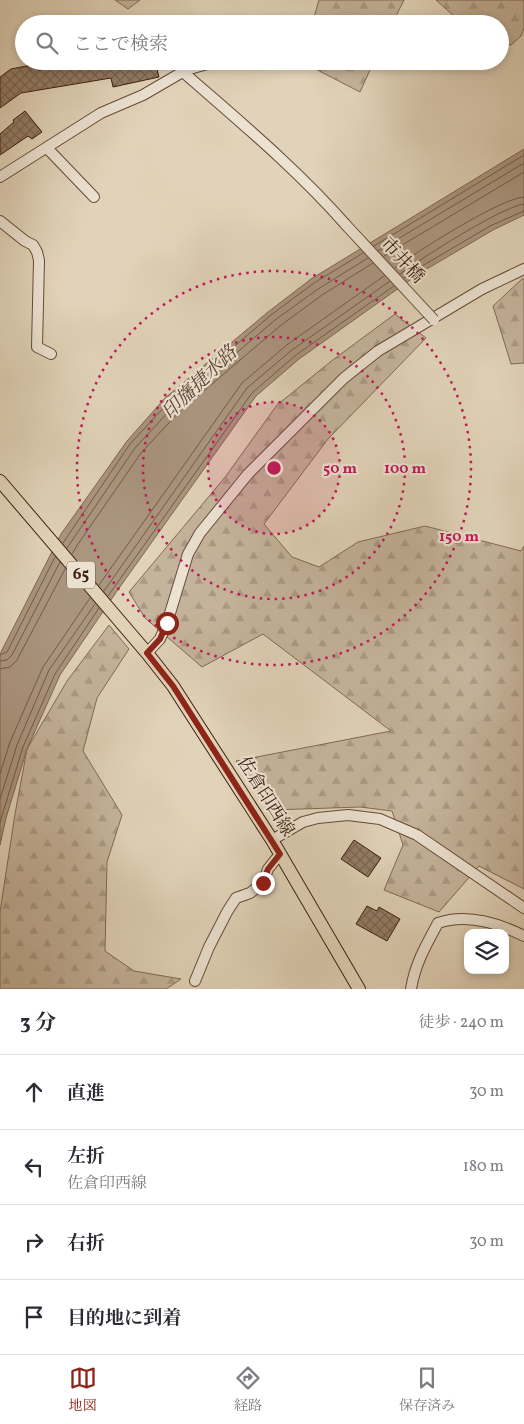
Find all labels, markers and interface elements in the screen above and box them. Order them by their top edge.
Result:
search box [15,15,509,70]
icon: search [33,29,61,57]
text: ここで検索 [73,32,168,58]
street label: 市井橋 [374,233,430,289]
water label: 印旛捷水路 [157,339,245,425]
centre of rings [265,459,283,477]
text: 50 m [323,459,357,480]
text: 100 m [384,459,427,480]
text: 150 m [439,527,479,548]
road number: 65 [67,562,95,588]
route start [156,612,179,635]
street label: 佐倉印西線 [231,752,299,842]
route end [252,872,275,895]
map controls [464,929,509,974]
button: layers [464,929,509,974]
text: 3 分 [20,1009,56,1038]
text: 徒歩 · 240 m [418,1012,504,1034]
icon: ahead [20,1078,48,1106]
text: 直進 [67,1081,105,1107]
text: 30 m [469,1081,504,1103]
text: 左折 [67,1144,105,1170]
icon: left [20,1153,48,1181]
text: 180 m [463,1156,504,1178]
text: 佐倉印西線 [67,1173,147,1195]
icon: right [20,1228,48,1256]
text: 右折 [67,1231,105,1257]
text: 30 m [469,1231,504,1253]
icon: arrive [20,1303,48,1331]
text: 目的地に到着 [67,1306,181,1332]
tab: 地図 [69,1364,97,1416]
tab: 経路 [234,1364,262,1416]
tab: 保存済み [399,1364,455,1416]

